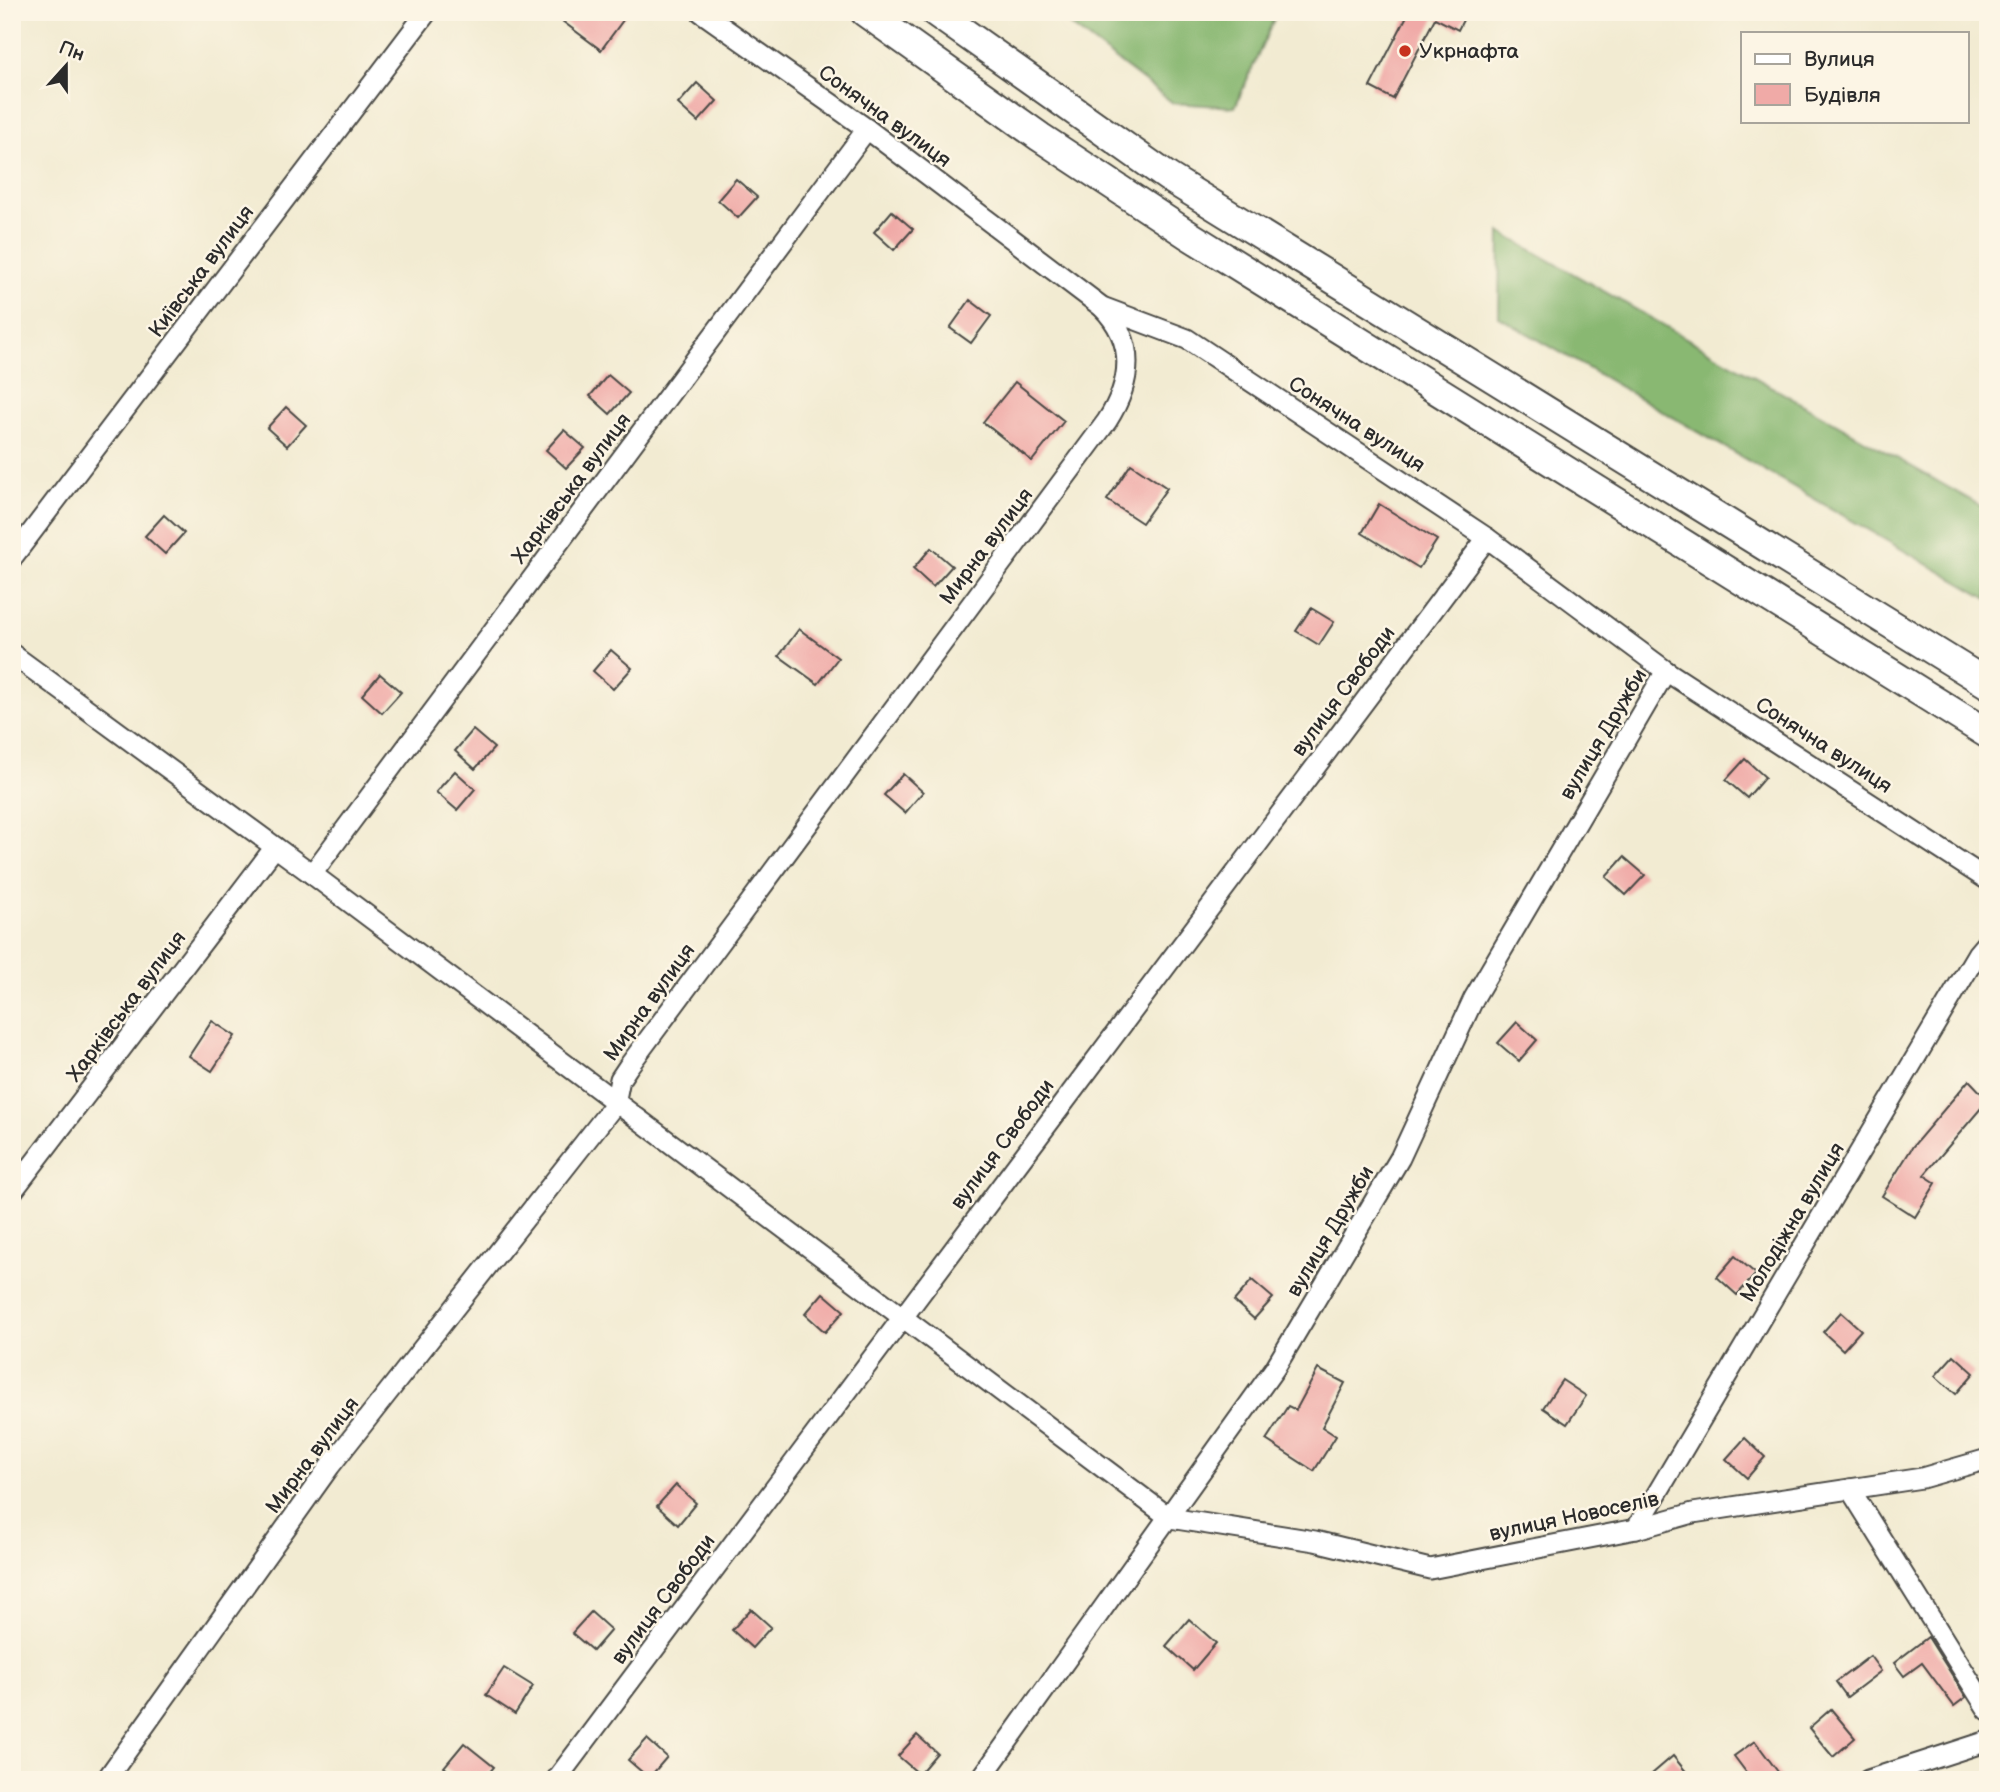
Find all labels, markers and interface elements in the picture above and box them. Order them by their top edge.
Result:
north arrow [32,32,102,102]
legend [1741,32,1968,122]
text: Пн [56,36,87,67]
place label: Укрнафта [1419,39,1520,64]
marker: Укрнафта [1397,43,1413,59]
text: Вулиця [1804,47,1875,72]
street label: Сонячна вулиця [813,60,956,173]
text: Будівля [1804,83,1881,108]
street label: Київська вулиця [144,200,259,342]
street label: Сонячна вулиця [1284,371,1430,478]
street label: Харківська вулиця [507,408,636,569]
street label: Мирна вулиця [934,483,1038,609]
street label: вулиця Свободи [1286,621,1400,761]
street label: вулиця Дружби [1555,664,1652,804]
street label: Сонячна вулиця [1751,692,1897,799]
street label: Харківська вулиця [62,926,191,1087]
street label: Мирна вулиця [598,939,700,1066]
street label: вулиця Свободи [945,1074,1059,1214]
street label: Молодіжна вулиця [1735,1138,1850,1306]
street label: вулиця Дружби [1282,1161,1379,1301]
street label: Мирна вулиця [260,1392,364,1518]
street label: вулиця Новоселів [1487,1486,1661,1547]
street label: вулиця Свободи [606,1529,720,1669]

